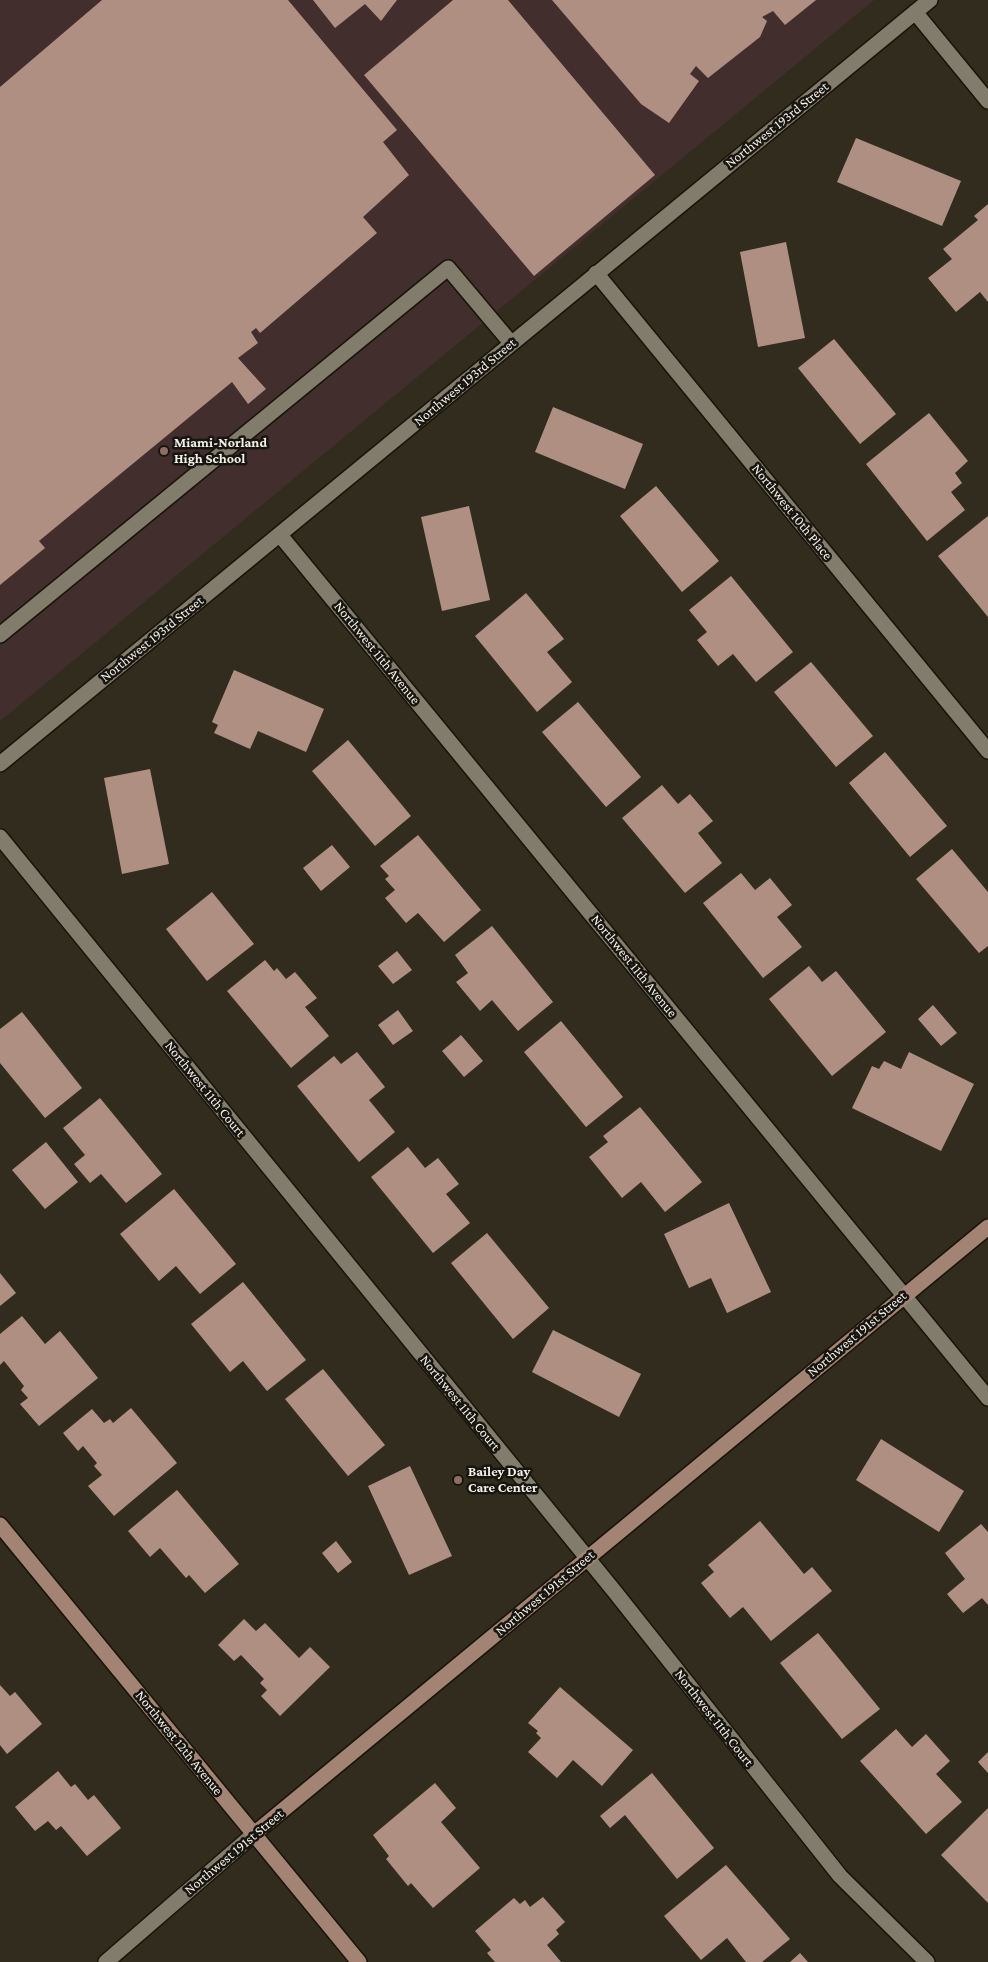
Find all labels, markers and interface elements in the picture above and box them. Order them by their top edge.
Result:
street label: Northwest 193rd Street [722,78,832,172]
street label: Northwest 193rd Street [411,334,519,430]
place label: Miami-Norland High School [174,435,267,468]
marker: Miami-Norland High School [158,445,170,457]
street label: Northwest 10th Place [748,461,836,563]
street label: Northwest 193rd Street [97,592,207,686]
street label: Northwest 11th Avenue [330,598,424,708]
street label: Northwest 11th Avenue [587,911,681,1021]
street label: Northwest 11th Court [161,1038,249,1140]
street label: Northwest 191st Street [804,1288,910,1380]
street label: Northwest 11th Court [416,1352,504,1454]
place label: Bailey Day Care Center [468,1464,538,1496]
marker: Bailey Day Care Center [452,1474,464,1486]
street label: Northwest 191st Street [492,1547,598,1639]
street label: Northwest 11th Court [671,1666,757,1770]
street label: Northwest 12th Avenue [132,1687,226,1799]
street label: Northwest 191st Street [181,1806,287,1898]

